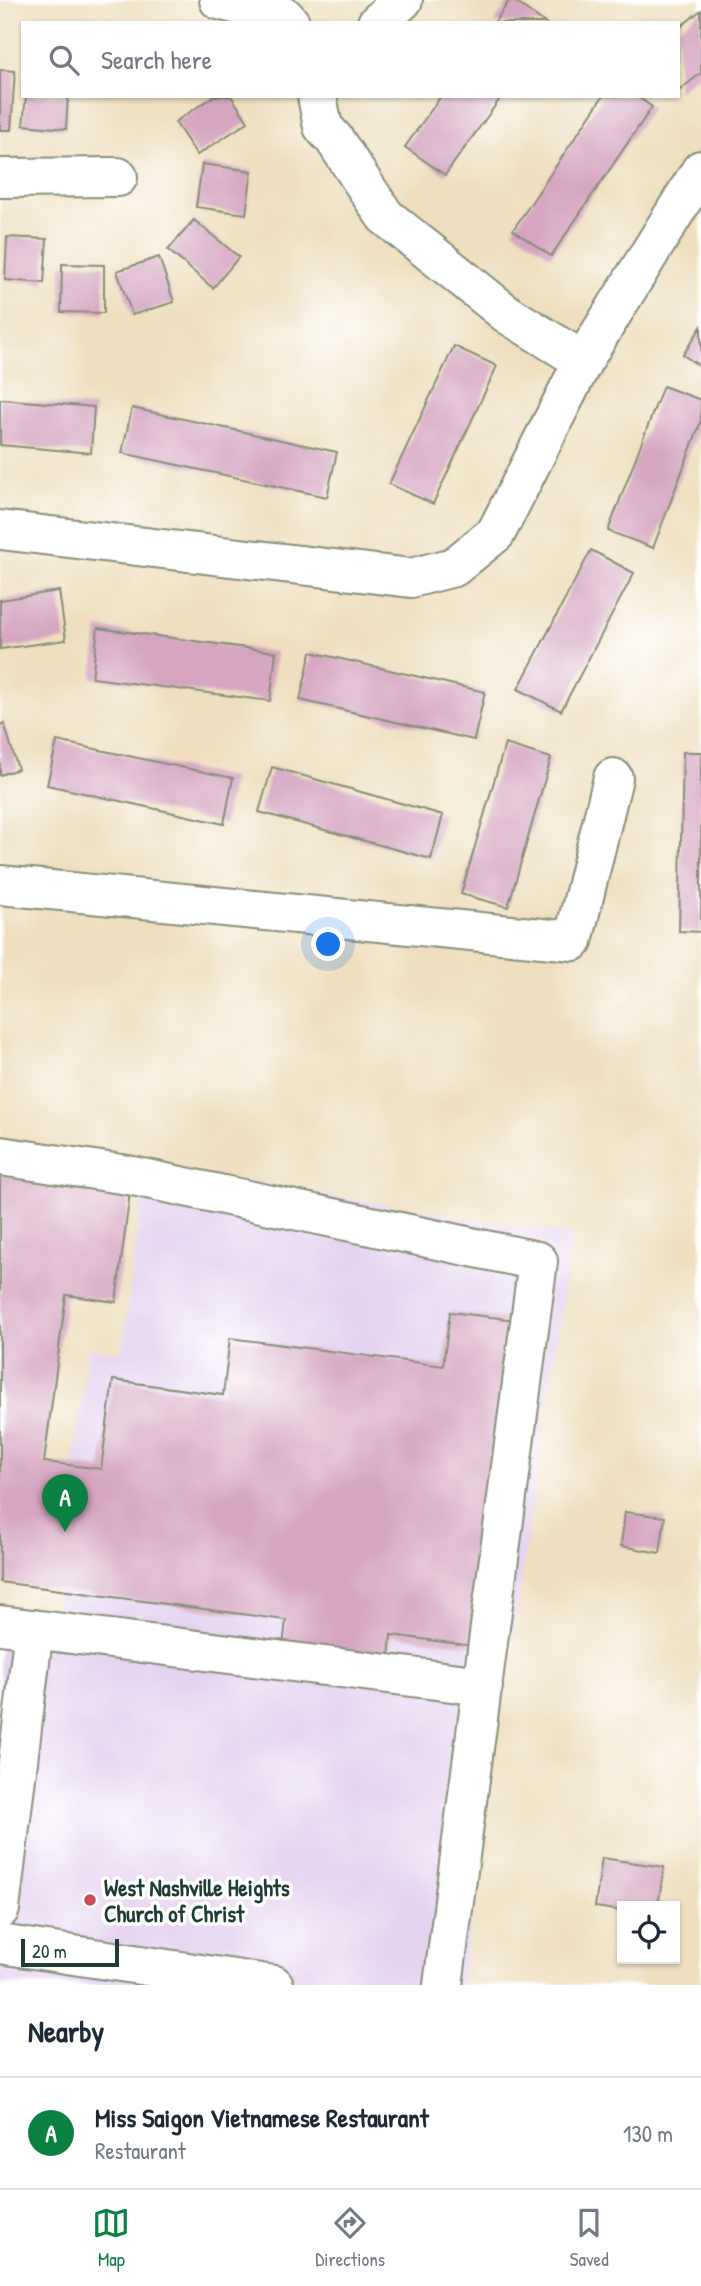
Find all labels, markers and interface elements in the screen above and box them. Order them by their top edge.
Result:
search box [21,21,680,98]
icon: search [45,41,83,79]
text: Search here [101,42,212,77]
your location [311,927,345,961]
pin: A [42,1474,88,1532]
place label: West Nashville Heights Church of Christ [104,1872,290,1929]
marker: West Nashville Heights Church of Christ [82,1892,98,1908]
map controls [617,1901,680,1964]
button: locate [617,1901,680,1964]
scale bar [21,1936,119,1968]
text: 20 m [32,1938,67,1964]
text: Nearby [28,2011,104,2051]
text: Miss Saigon Vietnamese Restaurant [95,2100,429,2135]
text: A [45,2118,57,2149]
text: 130 m [623,2118,673,2149]
text: Restaurant [95,2135,186,2166]
tab: Map [92,2204,130,2272]
tab: Directions [315,2204,385,2272]
tab: Saved [570,2204,609,2272]

